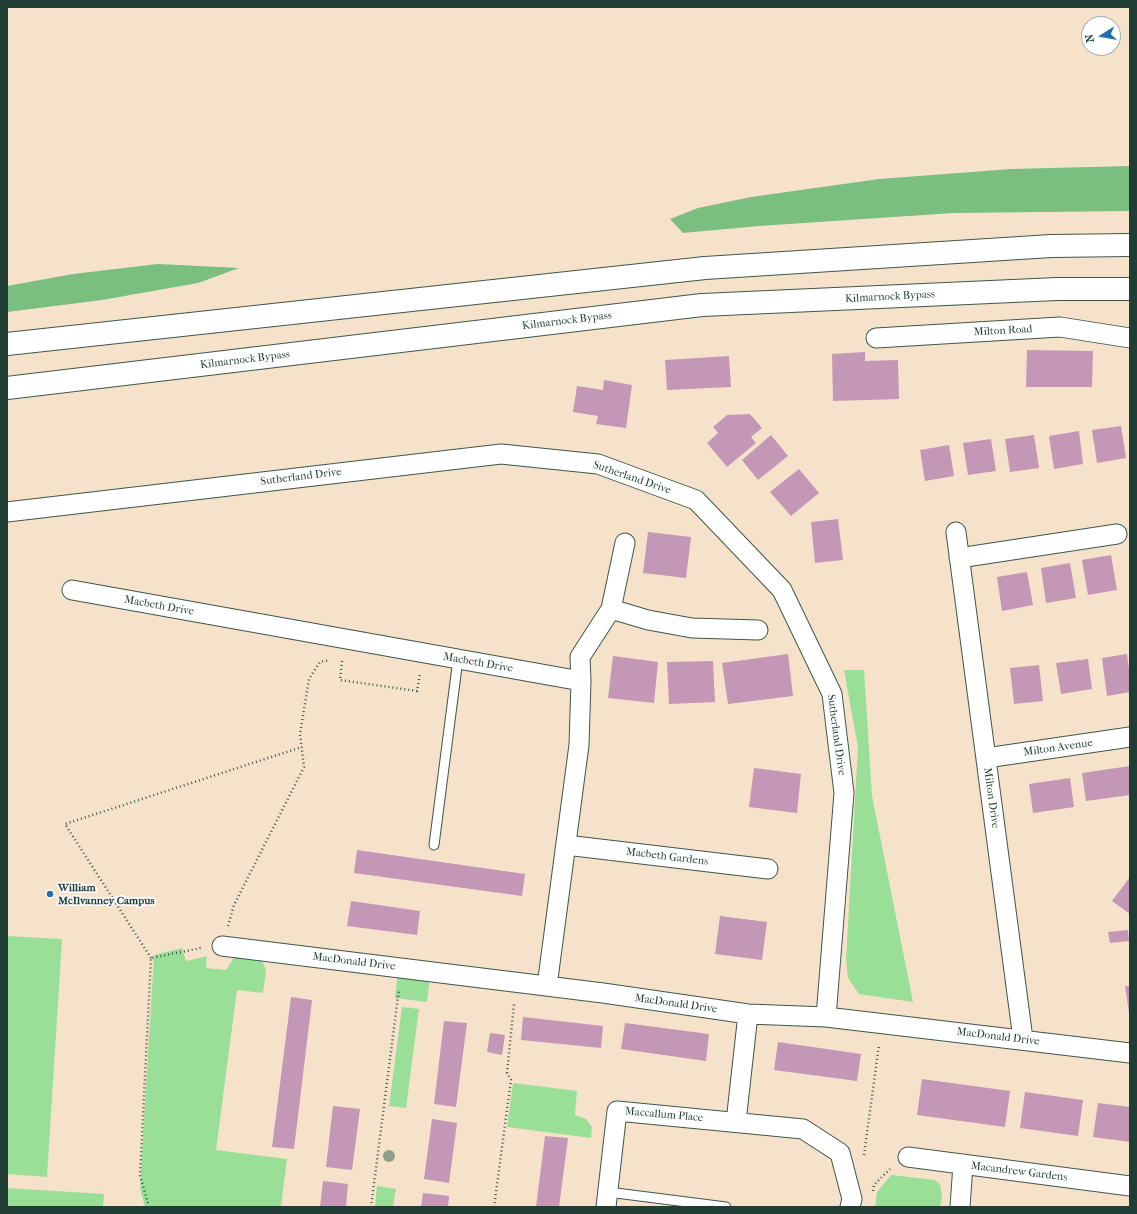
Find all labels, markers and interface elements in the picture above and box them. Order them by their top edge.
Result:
north arrow [1081,16,1121,56]
text: N [1083,33,1097,44]
street label: Kilmarnock Bypass [845,288,935,306]
street label: Kilmarnock Bypass [521,309,613,333]
street label: Milton Road [973,323,1033,339]
street label: Kilmarnock Bypass [199,348,291,372]
street label: Sutherland Drive [591,458,673,498]
street label: Sutherland Drive [260,465,342,489]
street label: Macbeth Drive [123,593,195,619]
street label: Macbeth Drive [442,650,514,676]
street label: Sutherland Drive [824,694,848,776]
street label: Milton Avenue [1022,737,1094,759]
street label: Milton Drive [980,767,1002,829]
street label: Macbeth Gardens [625,845,709,869]
place label: William McIlvanney Campus [58,881,154,907]
marker: William McIlvanney Campus [45,889,55,899]
street label: MacDonald Drive [312,950,396,974]
street label: MacDonald Drive [634,992,718,1016]
street label: MacDonald Drive [956,1025,1040,1049]
street label: Maccallum Place [624,1105,704,1125]
street label: Macandrew Gardens [970,1160,1068,1184]

